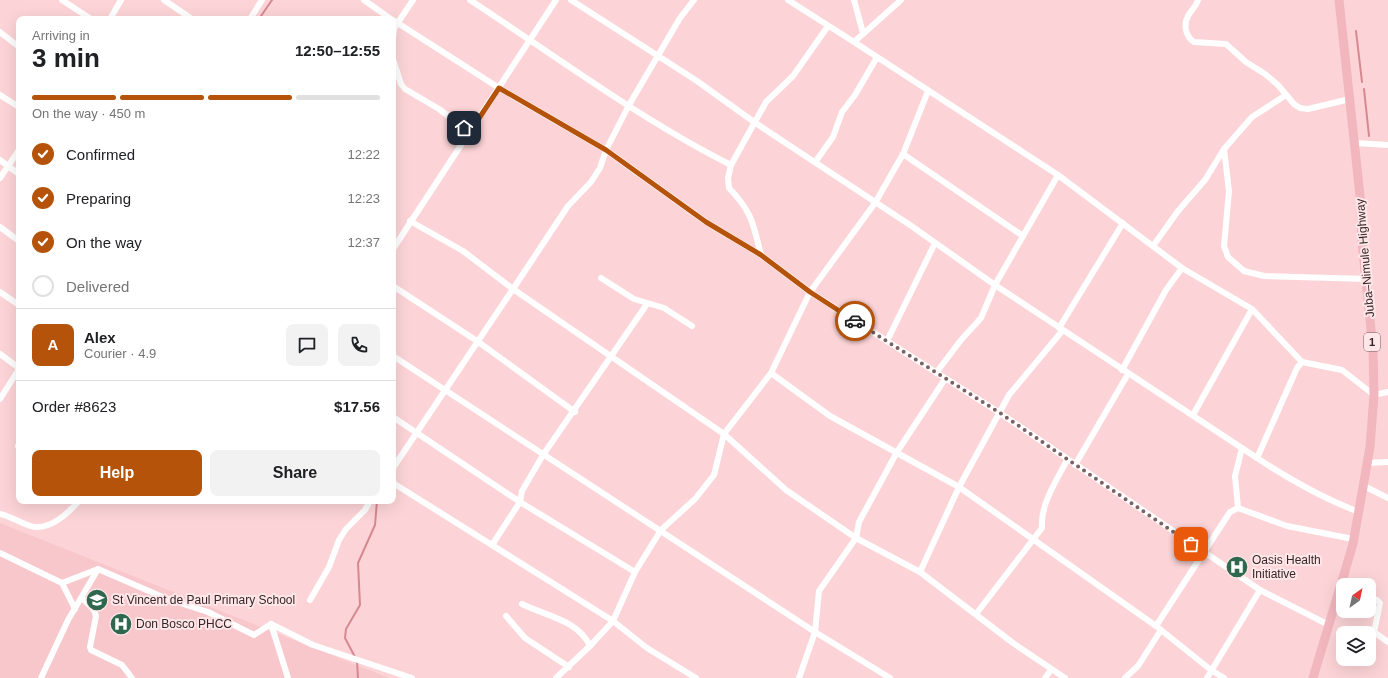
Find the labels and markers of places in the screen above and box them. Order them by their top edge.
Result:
pin [447,111,481,145]
pin [1174,527,1208,561]
place label: Oasis Health Initiative [1252,553,1321,581]
hospital icon: Oasis Health Initiative [1224,554,1250,580]
school or university icon: St Vincent de Paul Primary School [84,587,110,613]
place label: St Vincent de Paul Primary School [112,593,295,607]
hospital icon: Don Bosco PHCC [108,611,134,637]
place label: Don Bosco PHCC [136,617,232,631]

